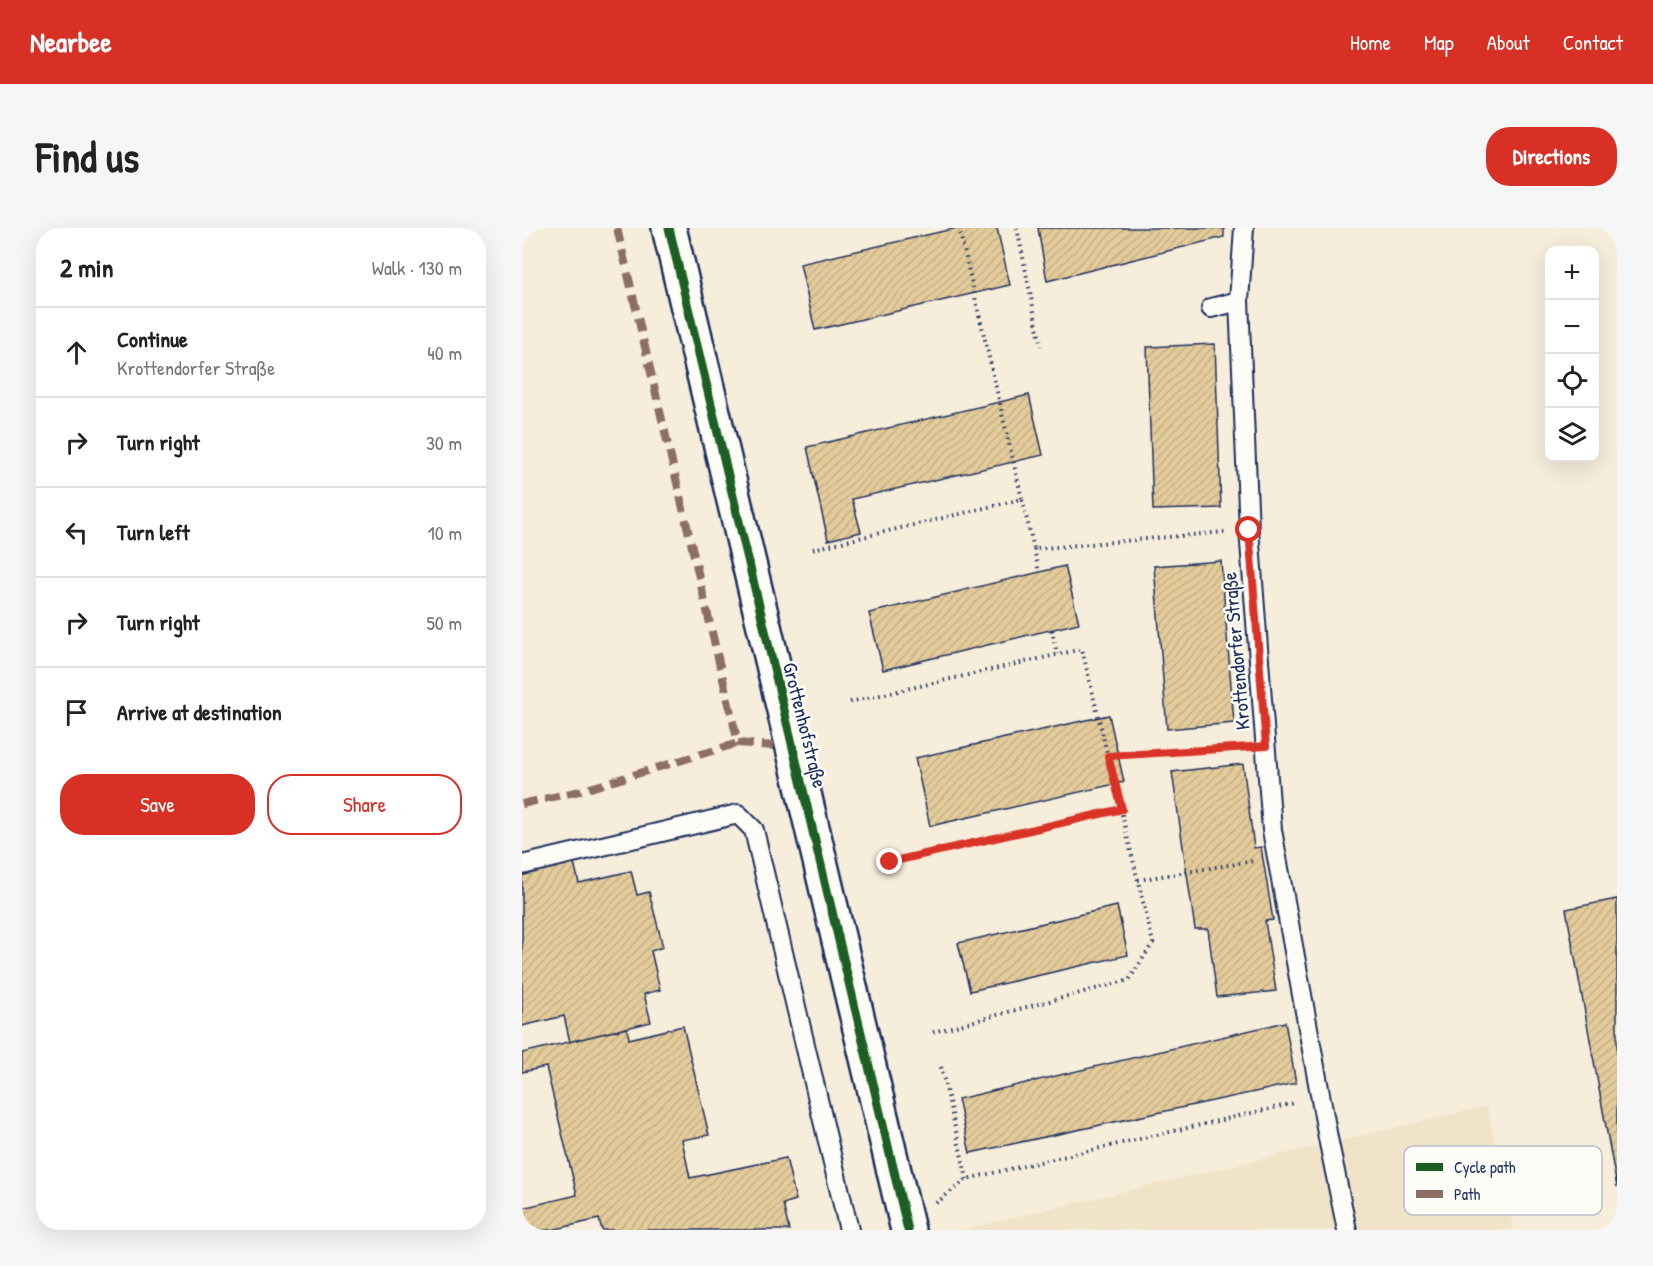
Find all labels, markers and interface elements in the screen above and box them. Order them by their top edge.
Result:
text: Nearbee [30,23,112,61]
text: Home [1350,28,1391,57]
text: Map [1424,28,1454,57]
text: About [1487,28,1530,57]
text: Contact [1563,28,1623,57]
button: Directions [1486,127,1617,186]
text: Find us [36,128,139,185]
map controls [1545,246,1599,462]
button: + [1545,246,1599,300]
text: 2 min [60,250,113,285]
text: Walk · 130 m [372,254,462,281]
button: − [1545,300,1599,354]
text: Continue [117,324,188,354]
icon: ahead [60,336,93,369]
text: 40 m [427,339,462,366]
text: Krottendorfer Straße [117,354,275,381]
button: locate [1545,354,1599,408]
button: layers [1545,408,1599,462]
icon: right [60,426,93,459]
text: Turn right [117,427,200,457]
text: 30 m [426,429,462,456]
icon: left [60,516,93,549]
route start [1235,516,1261,542]
text: Turn left [117,517,190,547]
text: 10 m [428,519,462,546]
street label: Krottendorfer Straße [1215,571,1256,731]
icon: right [60,606,93,639]
text: Turn right [117,607,200,637]
text: 50 m [426,609,462,636]
street label: Grottenhofstraße [777,659,834,790]
icon: arrive [60,696,93,729]
text: Arrive at destination [117,697,282,727]
button: Save [60,774,255,835]
button: Share [267,774,462,835]
route end [876,848,902,874]
legend [1404,1146,1602,1215]
text: Cycle path [1454,1156,1516,1178]
text: Path [1454,1183,1480,1205]

